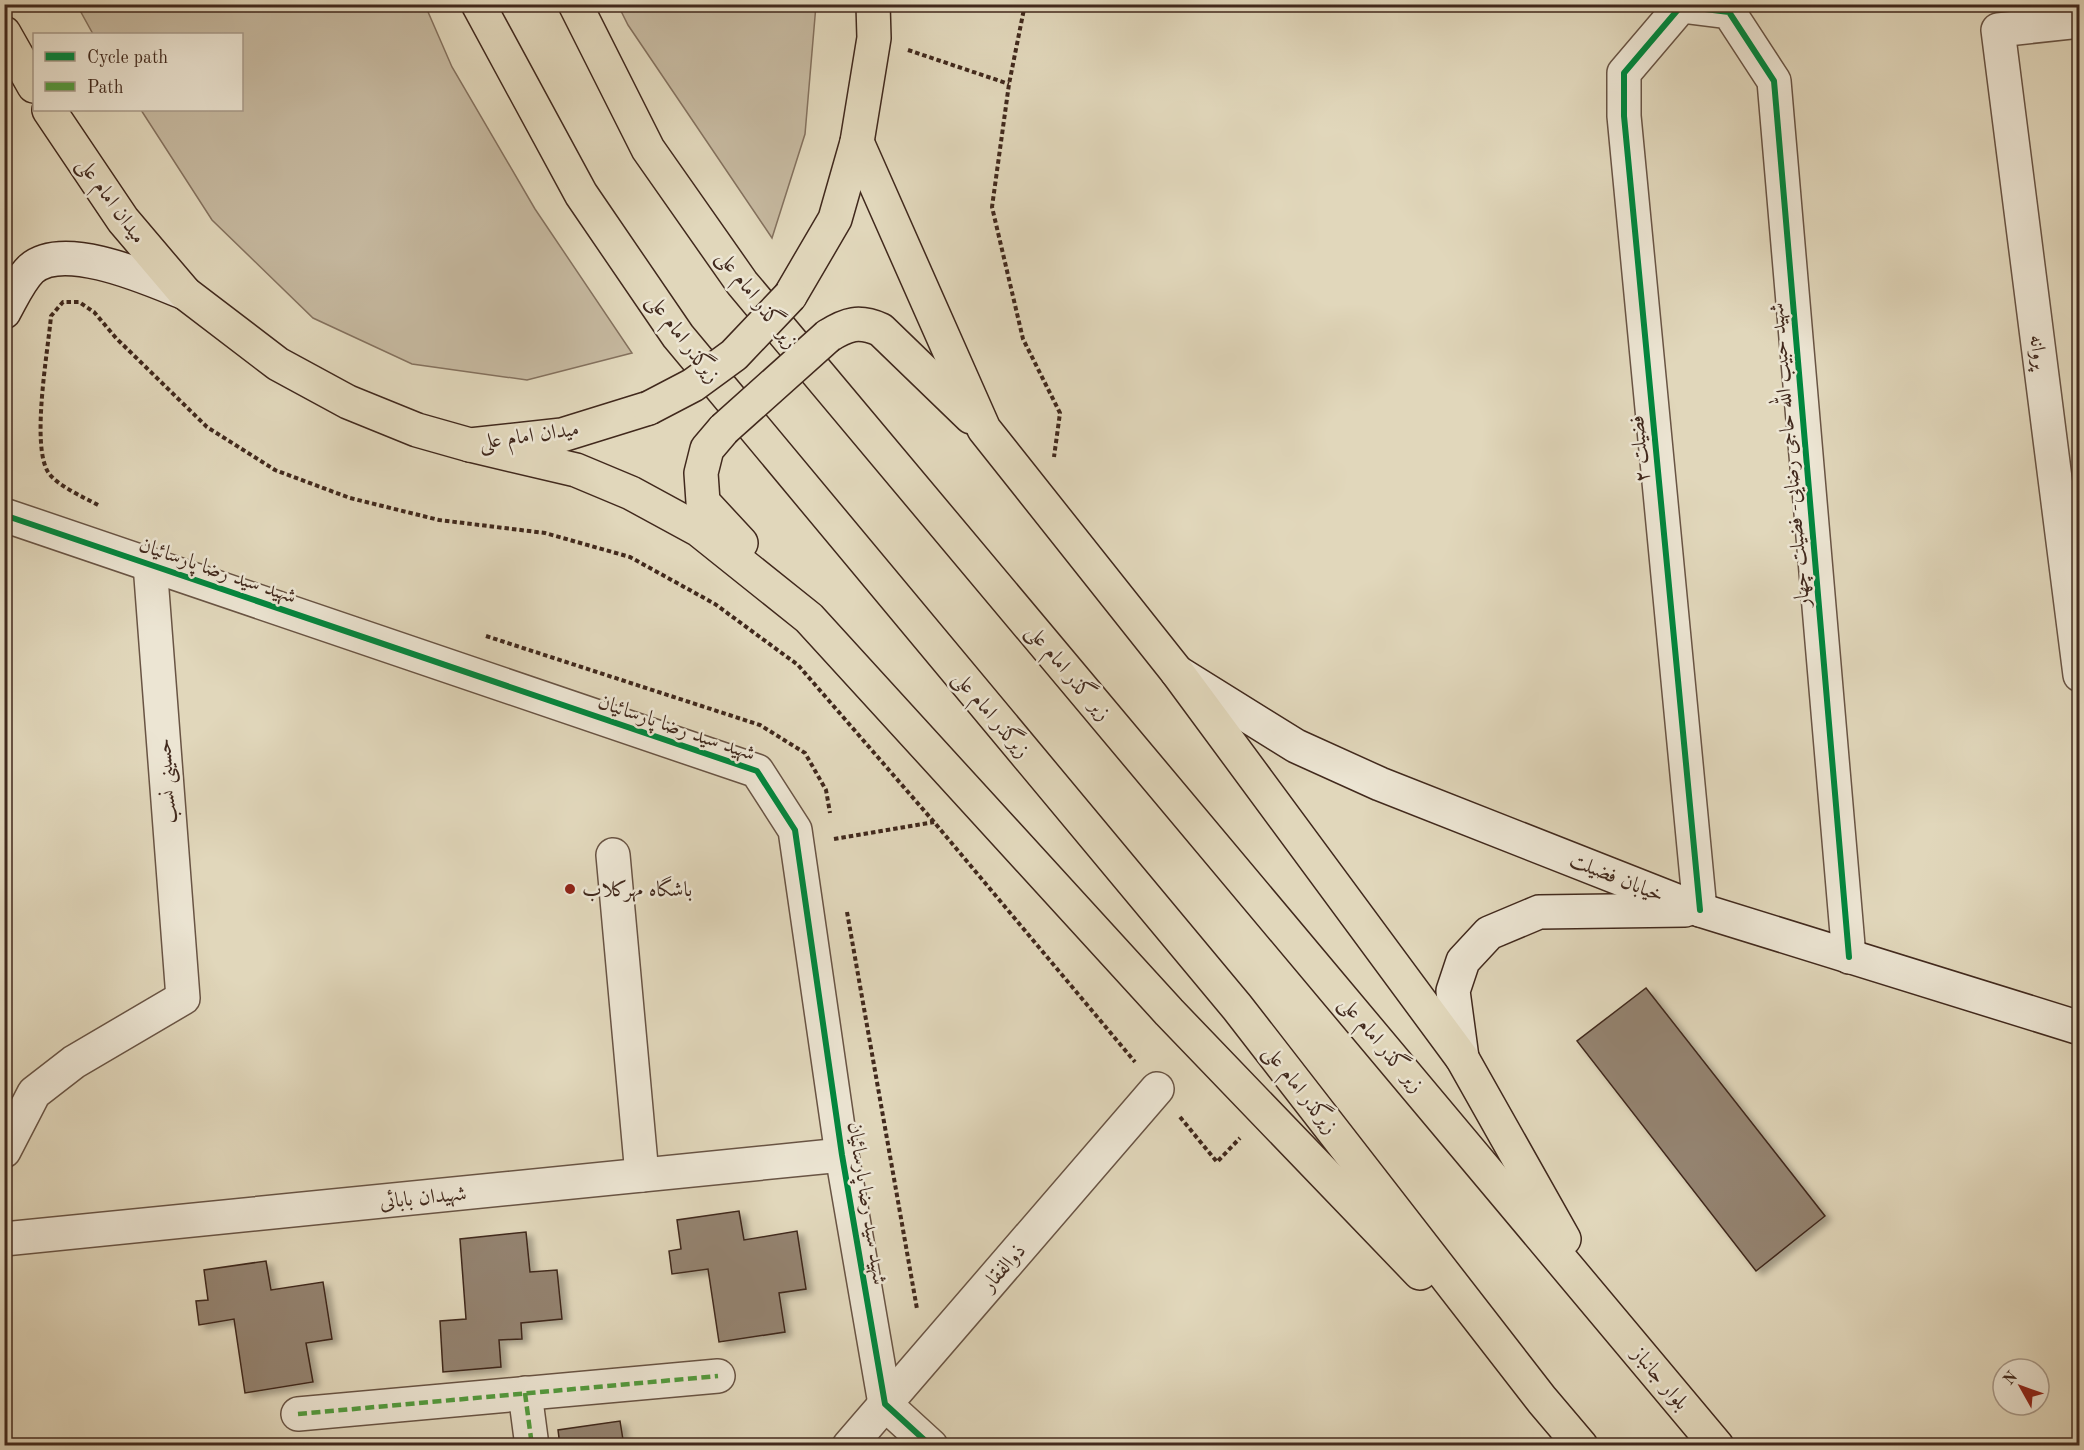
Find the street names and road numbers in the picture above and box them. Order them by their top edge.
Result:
street label: میدان امام علی [68,154,149,251]
street label: زیر گذر امام علی [708,243,806,357]
street label: زیرگذر امام علی [638,287,728,391]
street label: شهید حبیب الله حاجی رضایی- فضیلت چهار [1759,302,1816,611]
street label: پروانه [2024,334,2050,373]
street label: فضیلت ۲ [1627,414,1654,483]
street label: میدان امام علی [478,419,581,460]
street label: شهید سید رضا پارسائیان [135,535,299,611]
street label: زیر گذر امام علی [1017,617,1118,729]
street label: زیرگذر امام علی [944,664,1038,766]
street label: شهید سید رضا پارسائیان [594,692,758,768]
street label: حسینی نسب [154,737,184,824]
street label: خیابان فضیلت [1566,850,1667,908]
street label: زیر گذر امام علی [1330,989,1431,1101]
street label: زیرگذر امام علی [1254,1038,1345,1142]
street label: شهید سید رضا پارسائیان [840,1120,890,1287]
street label: شهیدان بابائی [378,1181,468,1215]
street label: ذوالفقار [977,1240,1030,1297]
street label: بلوار جانباز [1626,1342,1692,1415]

